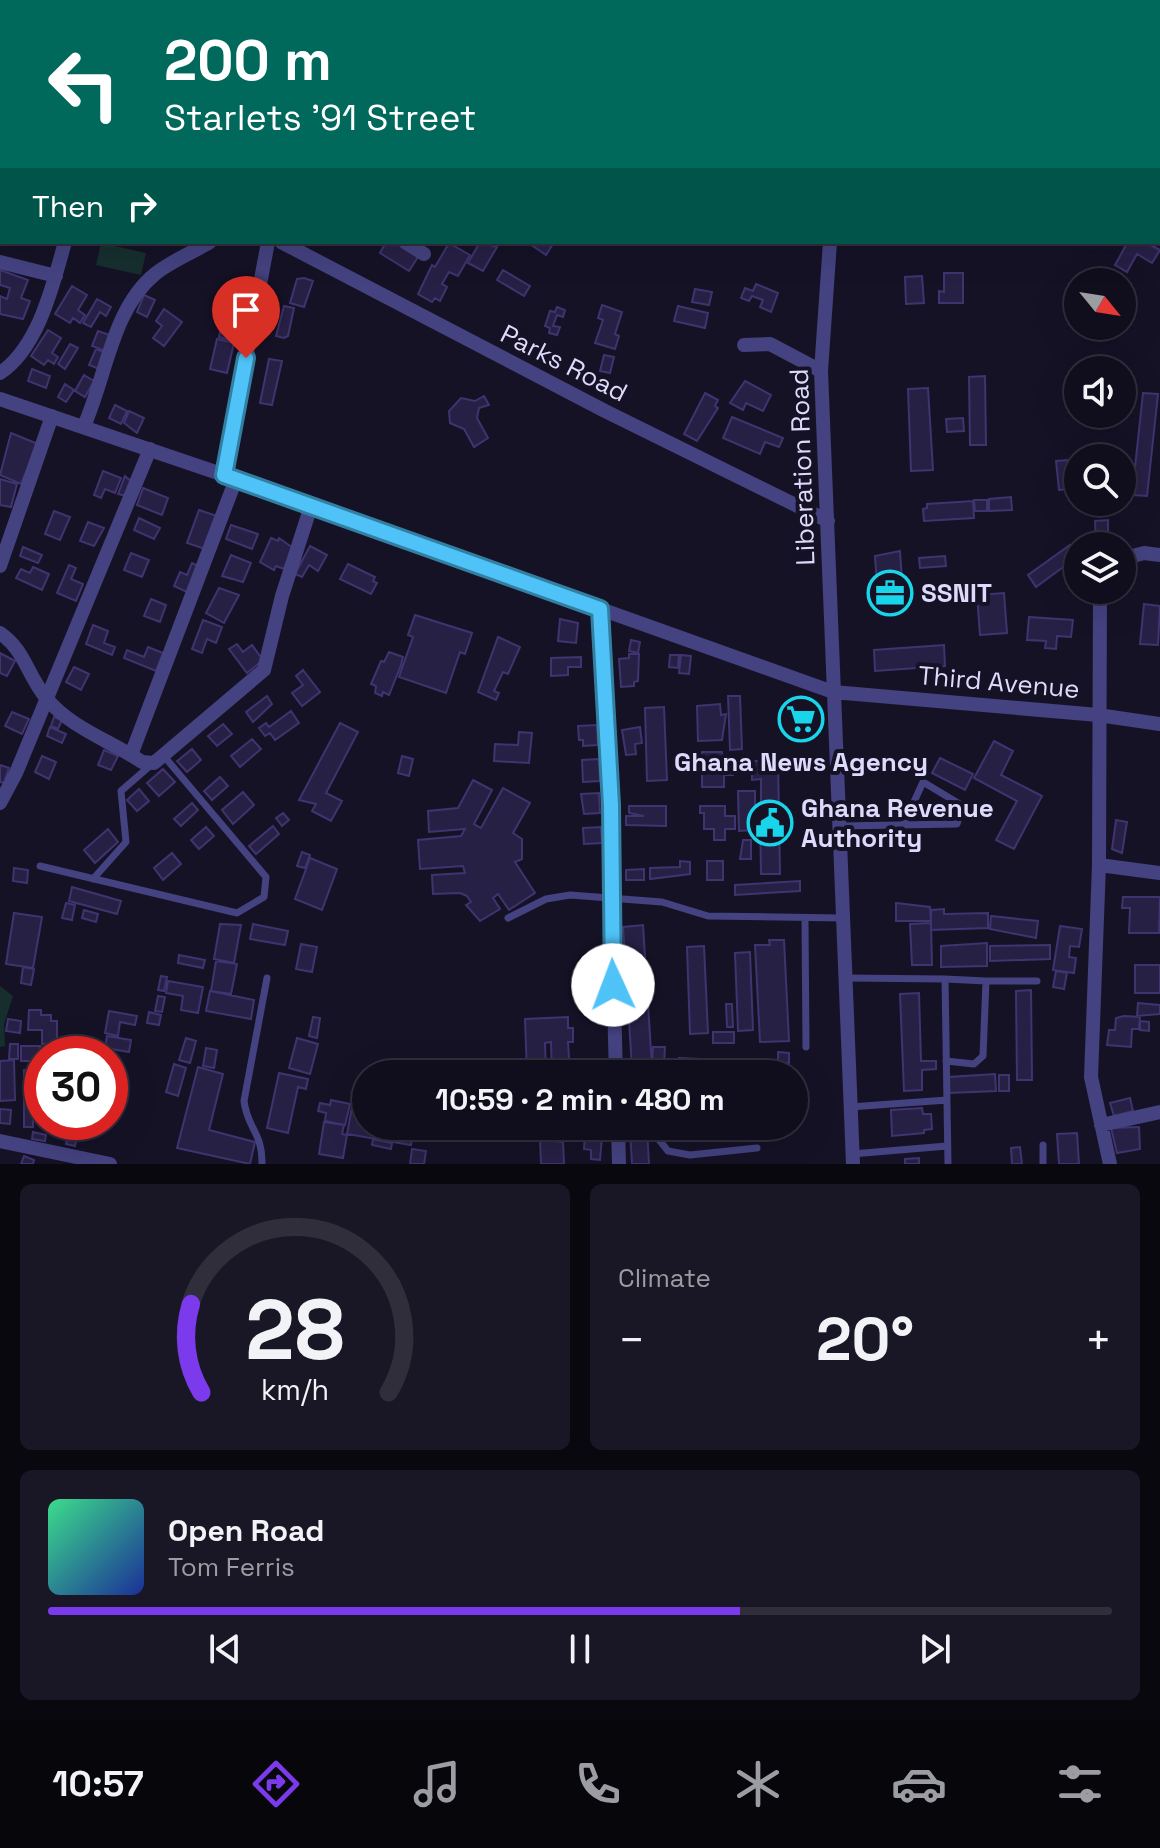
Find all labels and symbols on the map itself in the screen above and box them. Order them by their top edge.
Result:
north arrow [1064,268,1136,340]
pin [212,276,280,358]
street label: Parks Road [495,317,633,409]
street label: Liberation Road [782,368,822,566]
office icon: SSNIT [866,569,914,617]
place label: SSNIT [921,576,992,610]
street label: Third Avenue [917,658,1081,706]
supermarket icon: Ghana News Agency [777,695,825,743]
place label: Ghana News Agency [674,745,928,779]
place label: Ghana Revenue Authority [801,791,994,855]
public building icon: Ghana Revenue Authority [746,799,794,847]
position arrow [571,943,655,1027]
speed limit sign: 30 [24,1036,128,1140]

